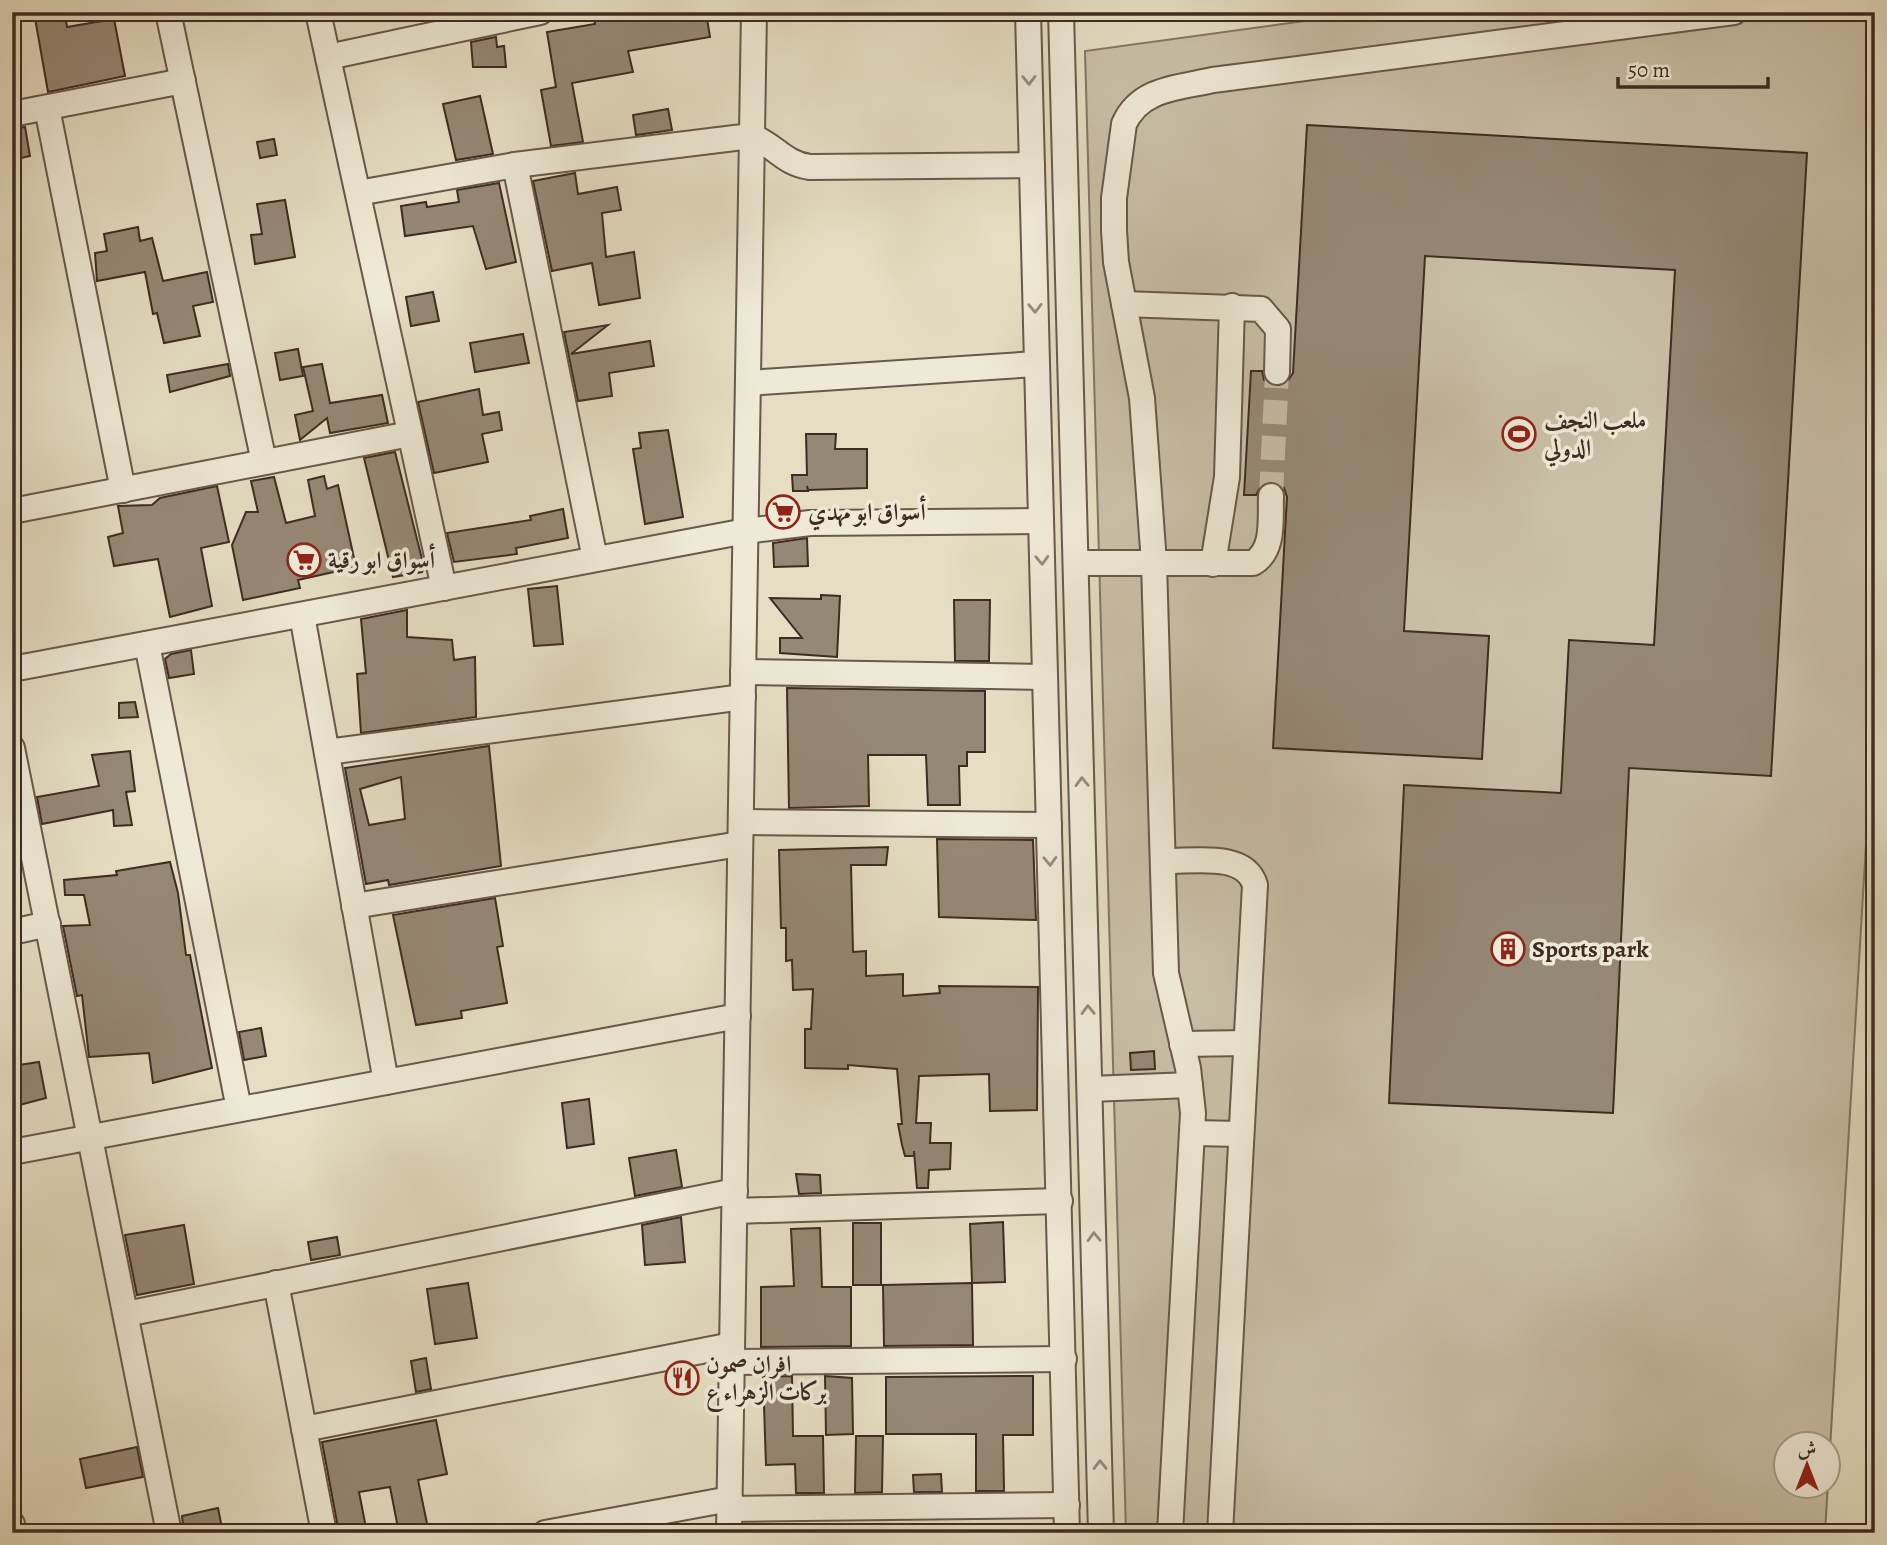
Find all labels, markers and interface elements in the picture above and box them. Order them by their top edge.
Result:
scale bar [1618,46,1768,90]
text: 50 m [1628,56,1670,84]
one-way arrow [1022,75,1037,86]
one-way arrow [1027,303,1043,314]
place label: ملعب النجف الدولي [1543,404,1646,467]
sports icon: ملعب النجف الدولي [1500,415,1538,453]
supermarket icon: أسواق ابو مهدي [764,493,802,531]
place label: أسواق ابو مهدي [808,495,926,531]
supermarket icon: أسواق ابو رقية [285,541,323,579]
place label: أسواق ابو رقية [328,543,436,576]
one-way arrow [1034,555,1049,566]
one-way arrow [1074,776,1090,787]
one-way arrow [1043,855,1058,866]
building icon: Sports park [1489,930,1527,968]
place label: Sports park [1532,933,1649,965]
one-way arrow [1080,1004,1096,1014]
one-way arrow [1086,1231,1102,1242]
place label: افران صمون بركات الزهراء ع [706,1348,828,1412]
restaurant icon: افران صمون بركات الزهراء ع [663,1359,701,1397]
north arrow [1772,1430,1842,1500]
text: ش [1798,1436,1816,1462]
one-way arrow [1092,1459,1107,1470]

